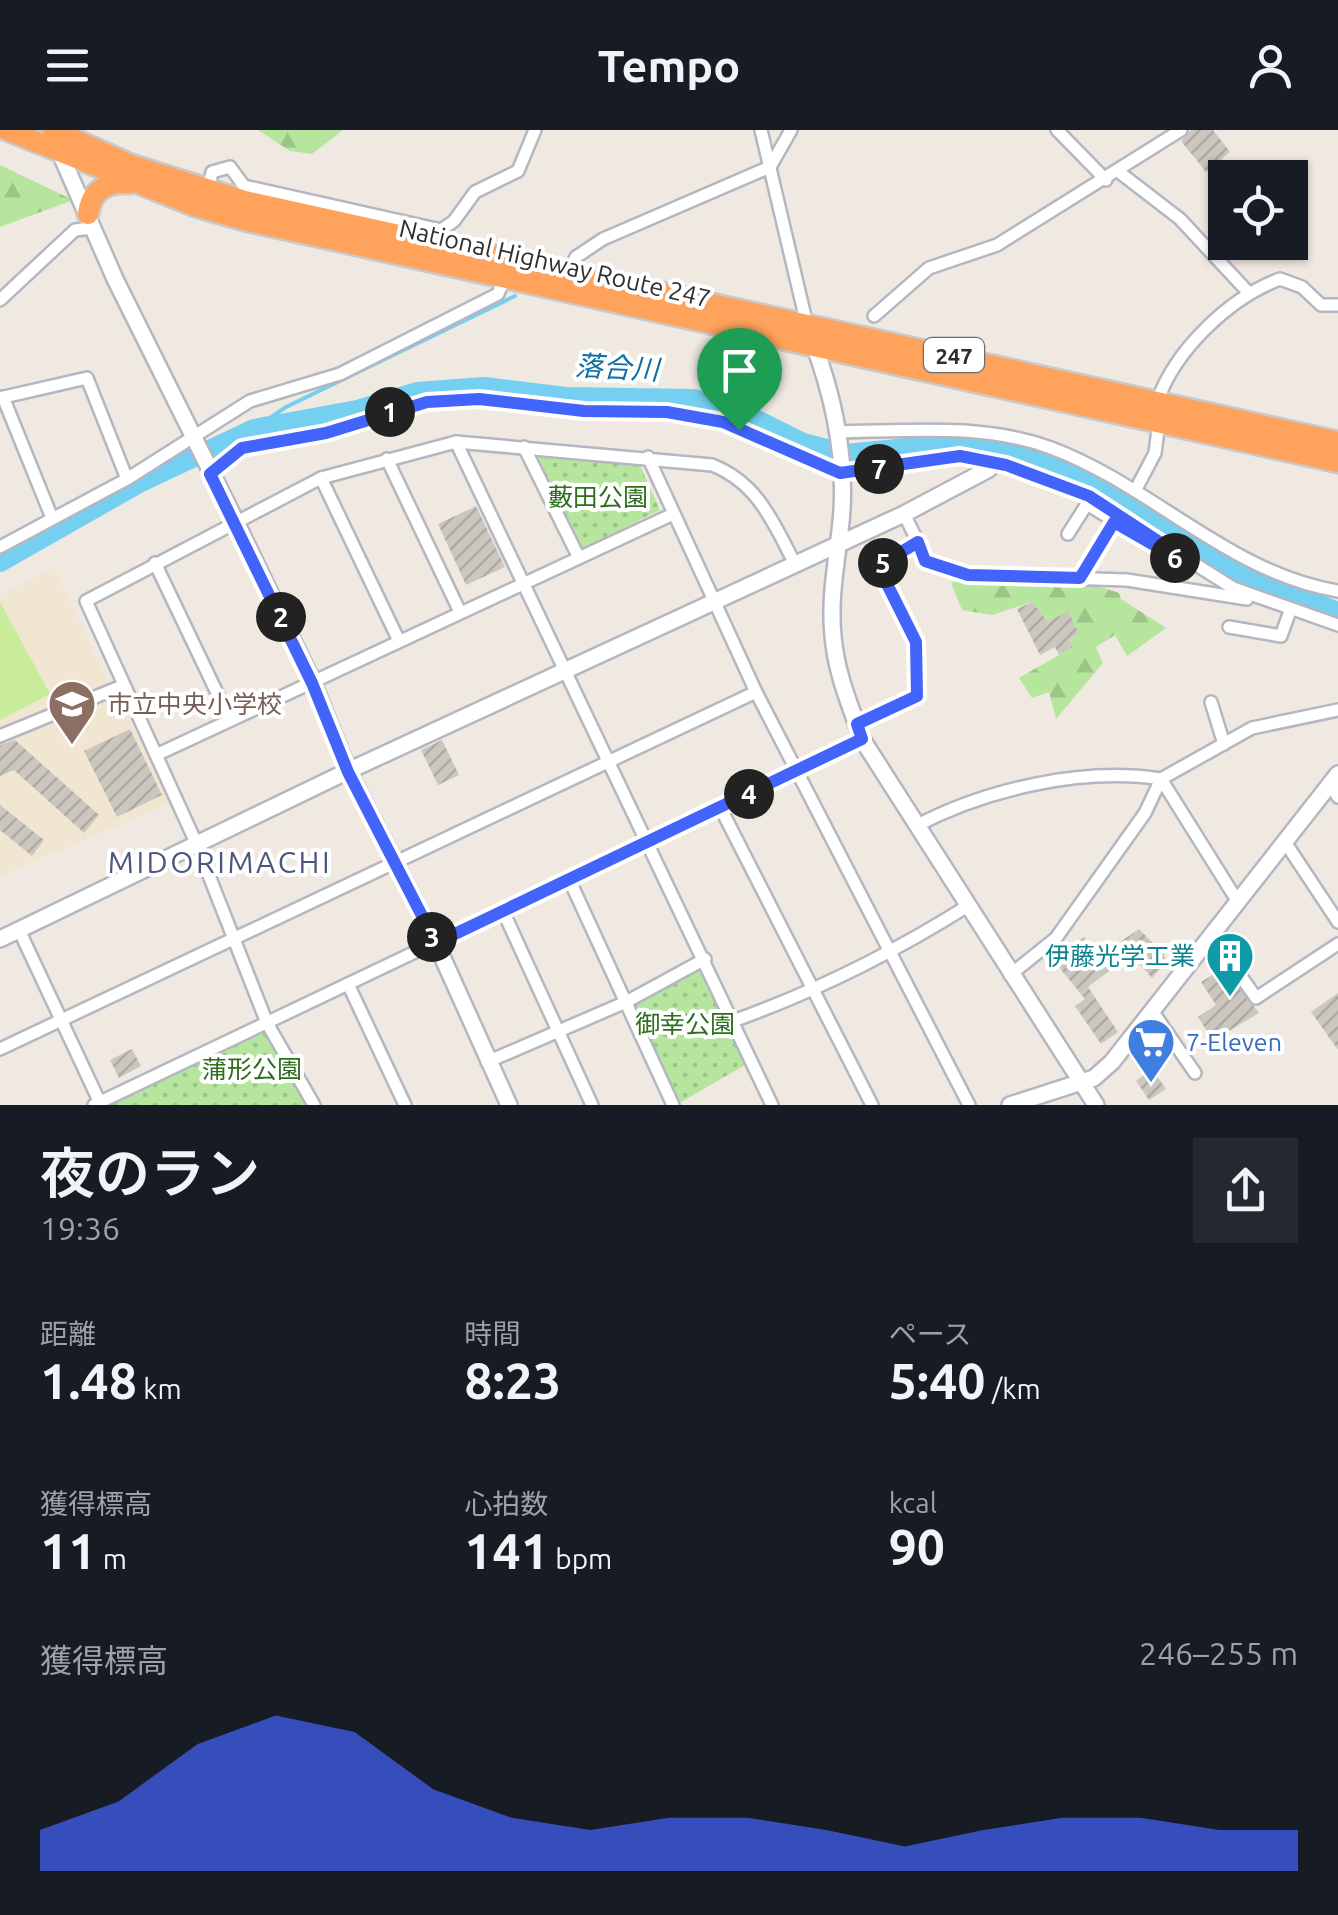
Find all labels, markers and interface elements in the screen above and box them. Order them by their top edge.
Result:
icon: menu [40,38,95,93]
icon: person [1243,38,1298,93]
text: Tempo [598,40,740,91]
map controls [1208,160,1308,260]
button: locate [1208,160,1308,260]
street label: National Highway Route 247 [397,214,713,312]
pin [697,328,782,431]
road number: 247 [924,338,984,372]
icon: arrive [712,343,767,398]
water label: 落合川 [574,349,663,385]
pin: 1 [365,387,415,437]
text: 1 [382,396,398,427]
pin: 7 [854,444,904,494]
text: 7 [871,453,887,484]
park label: 藪田公園 [548,483,648,511]
pin: 6 [1150,533,1200,583]
pin: 5 [858,538,908,588]
text: 6 [1167,542,1183,573]
text: 5 [875,547,891,578]
pin: 2 [256,592,306,642]
text: 2 [273,601,289,632]
school or university icon: 市立中央小学校 [46,678,98,746]
place label: 市立中央小学校 [107,690,282,718]
pin: 4 [724,769,774,819]
text: 4 [741,778,757,809]
district label: MIDORIMACHI [108,845,332,879]
pin: 3 [407,912,457,962]
text: 3 [424,921,440,952]
building icon: 伊藤光学工業 [1204,930,1256,998]
place label: 伊藤光学工業 [1045,942,1195,970]
park label: 御幸公園 [635,1010,735,1038]
supermarket icon: 7-Eleven [1125,1016,1177,1084]
place label: 7-Eleven [1186,1028,1282,1056]
park label: 蒲形公園 [202,1055,302,1083]
button: share [1193,1138,1298,1243]
text: 夜のラン [40,1142,260,1203]
text: 19:36 [40,1210,120,1246]
text: 距離 [40,1318,96,1349]
text: 時間 [464,1318,520,1349]
text: ペース [889,1318,971,1349]
text: 1.48 [40,1352,137,1408]
text: 8:23 [464,1352,561,1408]
text: 5:40 [889,1352,986,1408]
text: km [137,1373,182,1404]
text: /km [986,1373,1041,1404]
text: kcal [889,1487,937,1518]
text: 獲得標高 [40,1488,152,1519]
text: 心拍数 [464,1488,548,1519]
text: 90 [889,1518,945,1574]
text: 11 [40,1522,96,1578]
text: 141 [464,1522,549,1578]
text: m [96,1543,127,1574]
text: bpm [549,1543,612,1574]
text: 246–255 m [1139,1635,1298,1671]
text: 獲得標高 [40,1642,168,1678]

